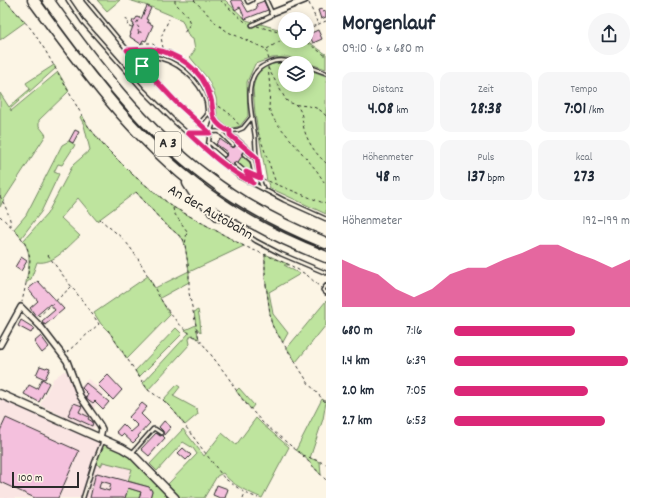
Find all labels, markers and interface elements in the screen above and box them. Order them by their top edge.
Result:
text: Morgenlauf [342,9,435,40]
map controls [278,12,314,92]
button: locate [278,12,314,48]
button: share [588,13,630,55]
text: 09:10 · 6 × 680 m [342,40,424,59]
pin [125,49,159,83]
icon: arrive [131,55,153,77]
button: layers [278,56,314,92]
text: Distanz [373,82,403,98]
text: Zeit [478,82,494,98]
text: Tempo [571,82,597,98]
text: 4.08 [368,98,394,122]
text: 28:38 [470,98,502,122]
text: 7:01 [564,98,586,122]
text: km [394,103,408,119]
text: /km [586,103,604,119]
road number: A 3 [155,132,181,156]
text: Höhenmeter [363,150,413,166]
text: Puls [478,150,494,166]
text: kcal [576,150,592,166]
text: 48 [376,166,390,190]
text: 137 [467,166,485,190]
text: 273 [573,166,595,190]
text: m [390,171,400,187]
text: bpm [485,171,505,187]
street label: An der Autobahn [163,180,257,246]
text: Höhenmeter [342,212,402,231]
text: 192–199 m [582,212,630,231]
text: 680 m [342,322,373,341]
text: 7:16 [406,322,422,341]
text: 1.4 km [342,352,370,371]
text: 6:39 [406,352,426,371]
text: 2.0 km [342,382,374,401]
text: 7:05 [406,382,426,401]
text: 2.7 km [342,412,372,431]
text: 6:53 [406,412,426,431]
scale bar [12,470,79,489]
text: 100 m [18,471,42,487]

